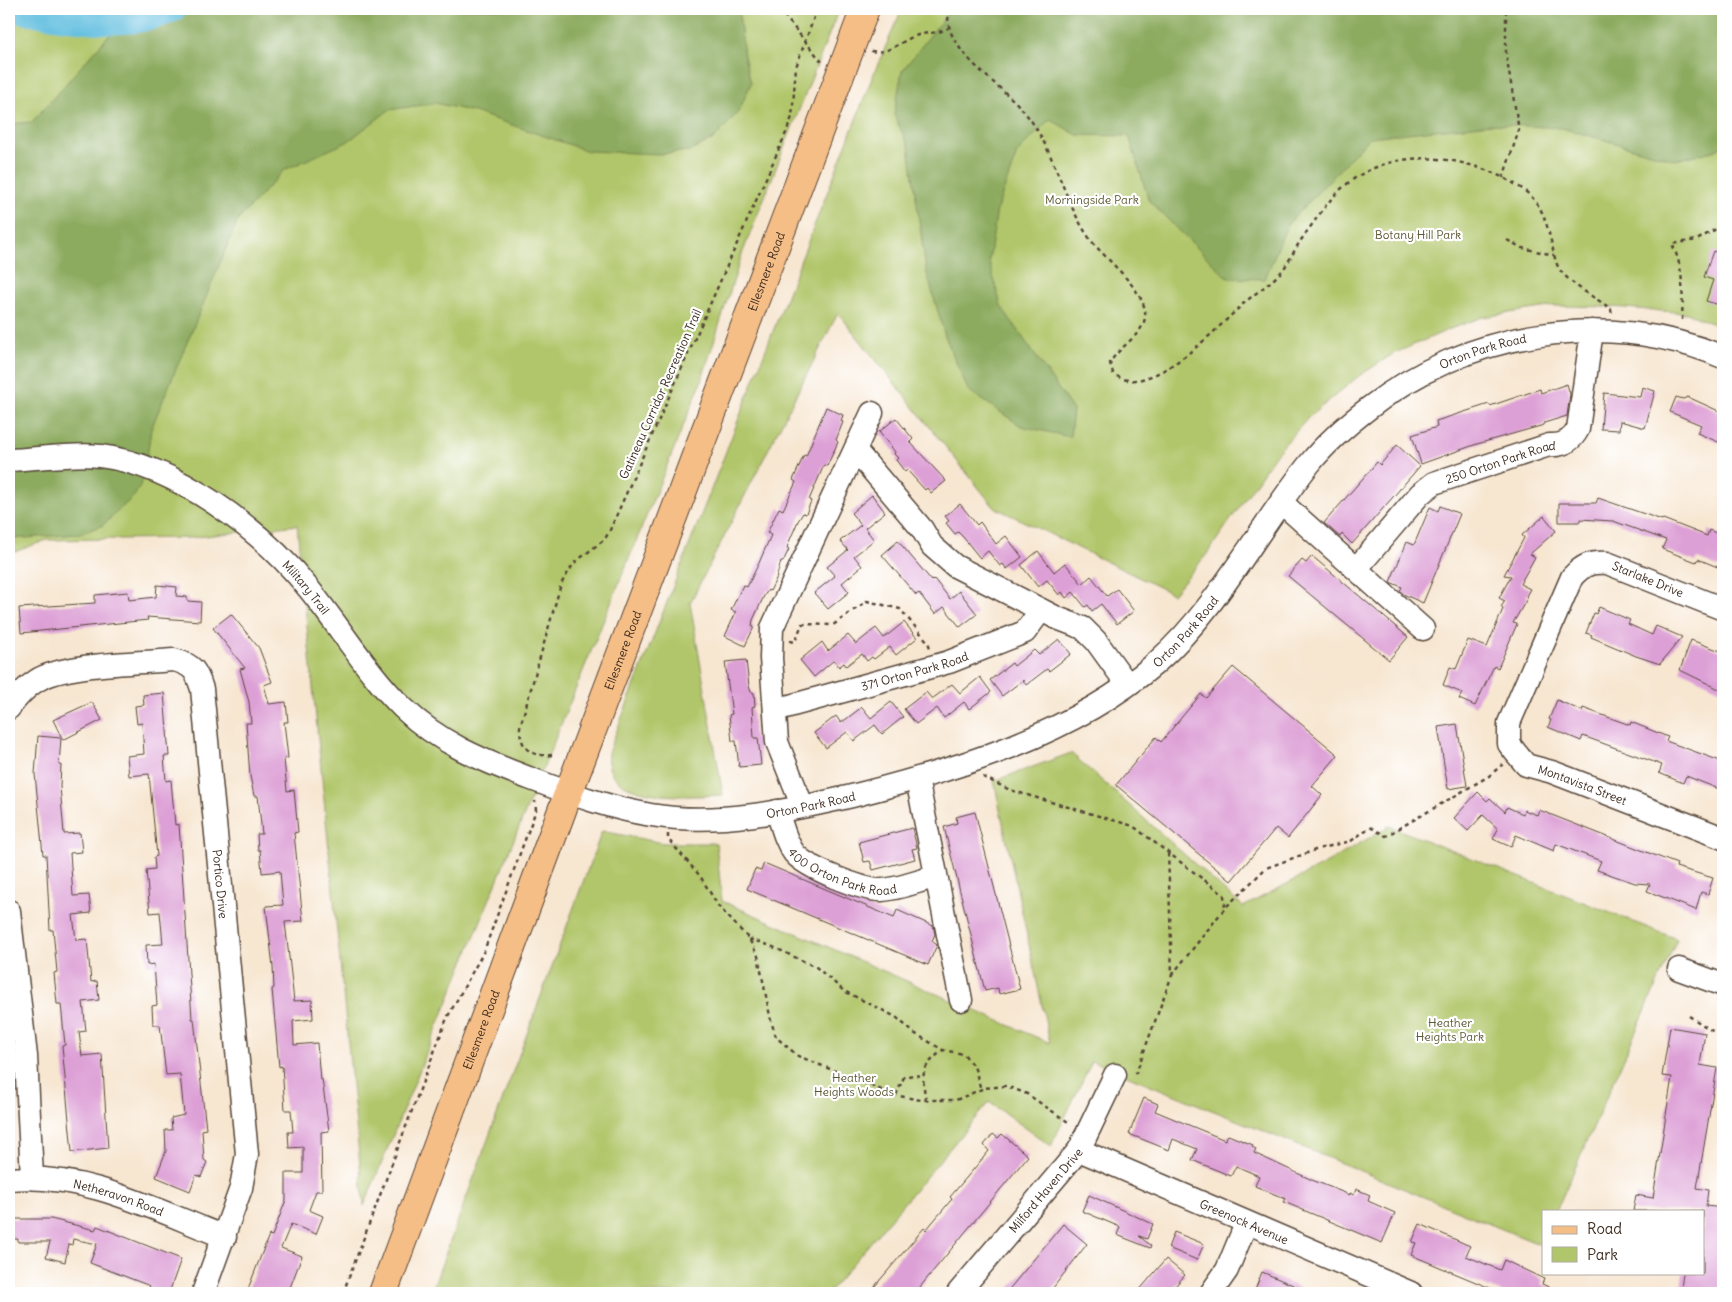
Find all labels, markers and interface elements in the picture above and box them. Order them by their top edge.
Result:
park label: Morningside Park [1045,192,1139,207]
park label: Botany Hill Park [1375,227,1461,242]
street label: Ellesmere Road [744,230,788,313]
street label: Gatineau Corridor Recreation Trail [616,307,704,481]
street label: Orton Park Road [1437,330,1527,372]
street label: 250 Orton Park Road [1444,438,1556,486]
street label: Military Trail [280,557,333,617]
street label: Starlake Drive [1610,558,1686,600]
street label: Orton Park Road [1149,593,1221,670]
street label: Ellesmere Road [601,608,644,692]
street label: 371 Orton Park Road [859,648,970,693]
street label: Montavista Street [1536,761,1629,808]
street label: Orton Park Road [765,788,857,821]
street label: 400 Orton Park Road [785,845,898,898]
street label: Portico Drive [210,849,232,919]
street label: Ellesmere Road [459,988,502,1071]
park label: Heather Heights Park [1416,1015,1484,1044]
park label: Heather Heights Woods [814,1070,894,1099]
street label: Milford Haven Drive [1005,1145,1085,1235]
street label: Netheravon Road [72,1175,166,1219]
street label: Greenock Avenue [1198,1195,1291,1247]
legend [1542,1210,1704,1274]
text: Road [1587,1219,1622,1238]
text: Park [1587,1245,1618,1264]

